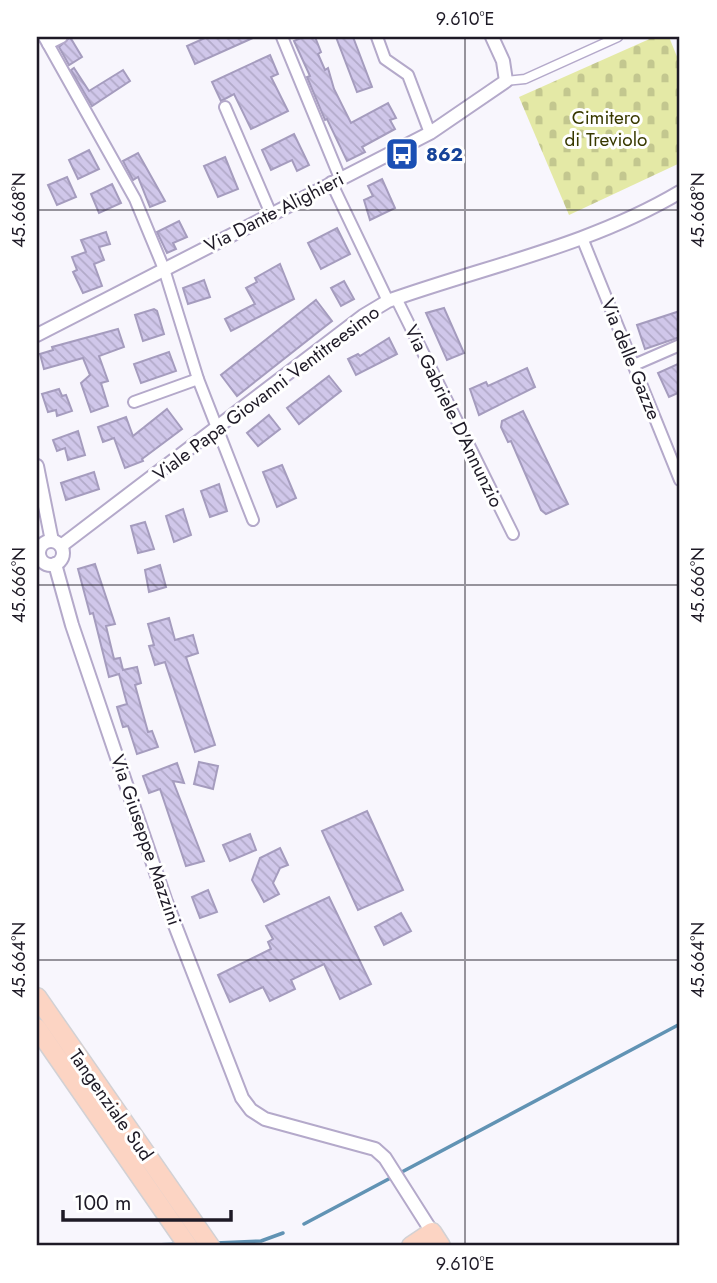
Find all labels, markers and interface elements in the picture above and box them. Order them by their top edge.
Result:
text: 9.610°E [436,6,494,32]
park label: Cimitero di Treviolo [565,104,647,153]
bus stop icon: 862 [383,135,421,173]
place label: 862 [426,141,463,168]
street label: Via Dante Alighieri [200,165,348,259]
text: 45.668°N [6,172,32,248]
text: 45.668°N [685,172,711,248]
street label: Via delle Gazze [594,294,668,424]
street label: Viale Papa Giovanni Ventitreesimo [147,299,385,487]
street label: Via Gabriele D'Annunzio [398,320,510,512]
text: 45.666°N [6,547,32,623]
text: 45.666°N [685,547,711,623]
street label: Via Giuseppe Mazzini [104,751,188,929]
text: 45.664°N [6,922,32,998]
text: 45.664°N [685,922,711,998]
street label: Tangenziale Sud [63,1044,159,1166]
scale bar [63,1178,231,1222]
text: 100 m [74,1188,131,1218]
text: 9.610°E [436,1251,494,1277]

